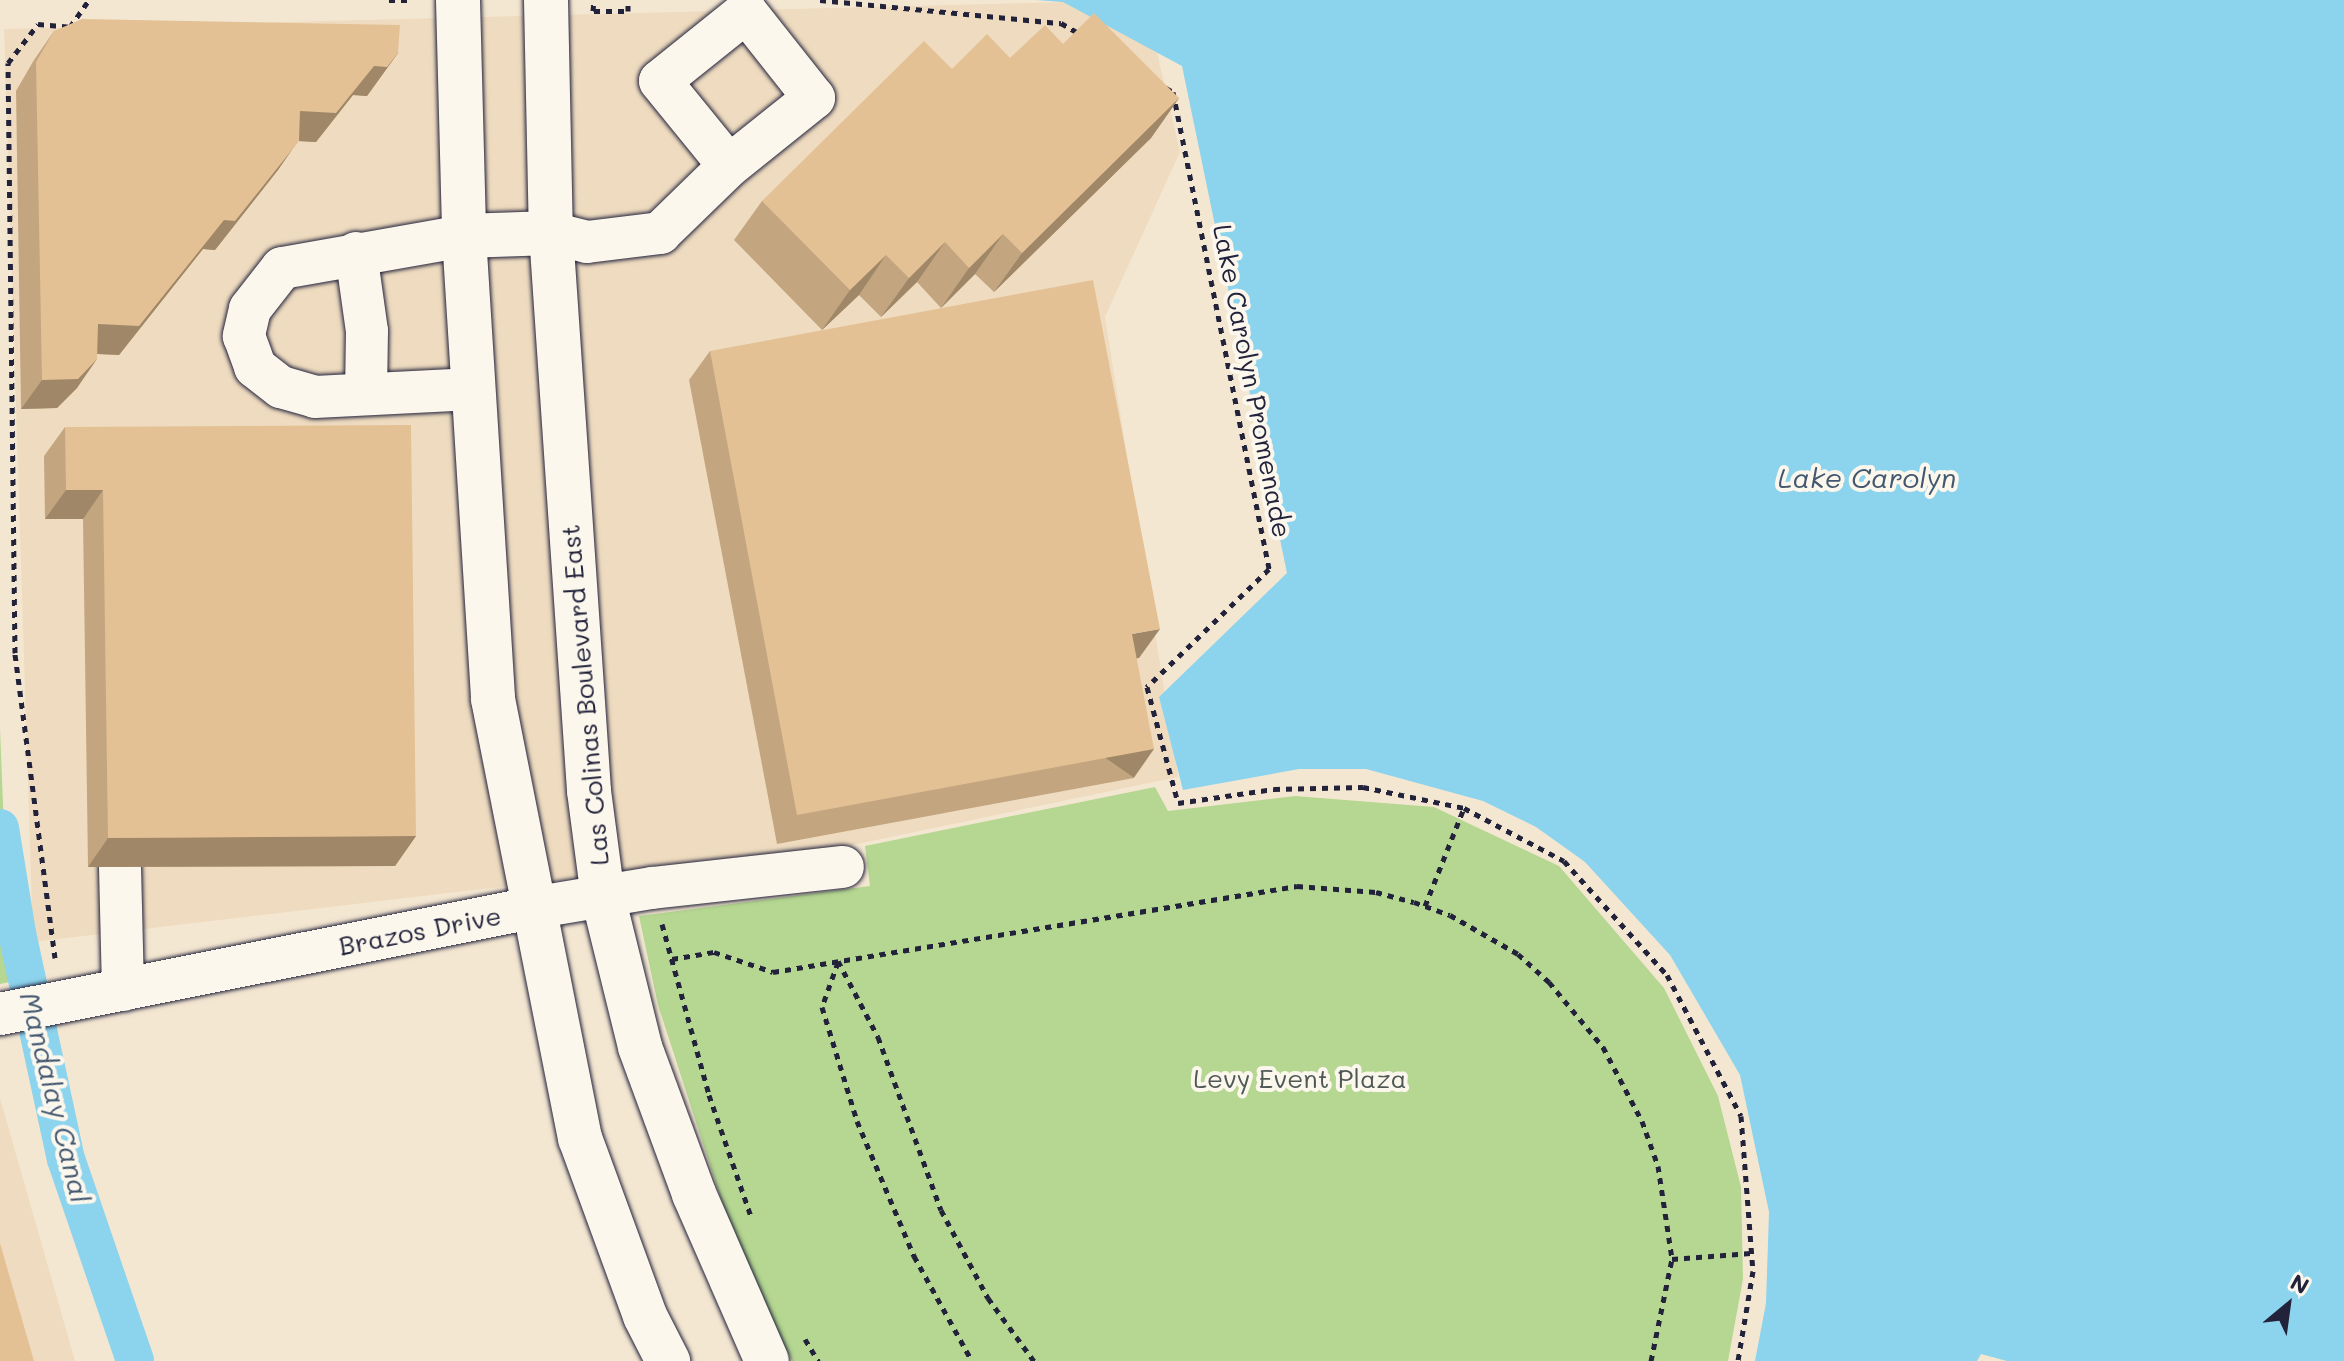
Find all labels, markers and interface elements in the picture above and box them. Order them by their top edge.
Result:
street label: Lake Carolyn Promenade [1206,222,1298,540]
water label: Lake Carolyn [1778,460,1956,494]
street label: Las Colinas Boulevard East [555,523,615,867]
street label: Brazos Drive [336,900,504,962]
water label: Mandalay Canal [14,988,98,1206]
park label: Levy Event Plaza [1193,1063,1407,1095]
north arrow [2248,1265,2328,1345]
text: N [2286,1267,2314,1300]

